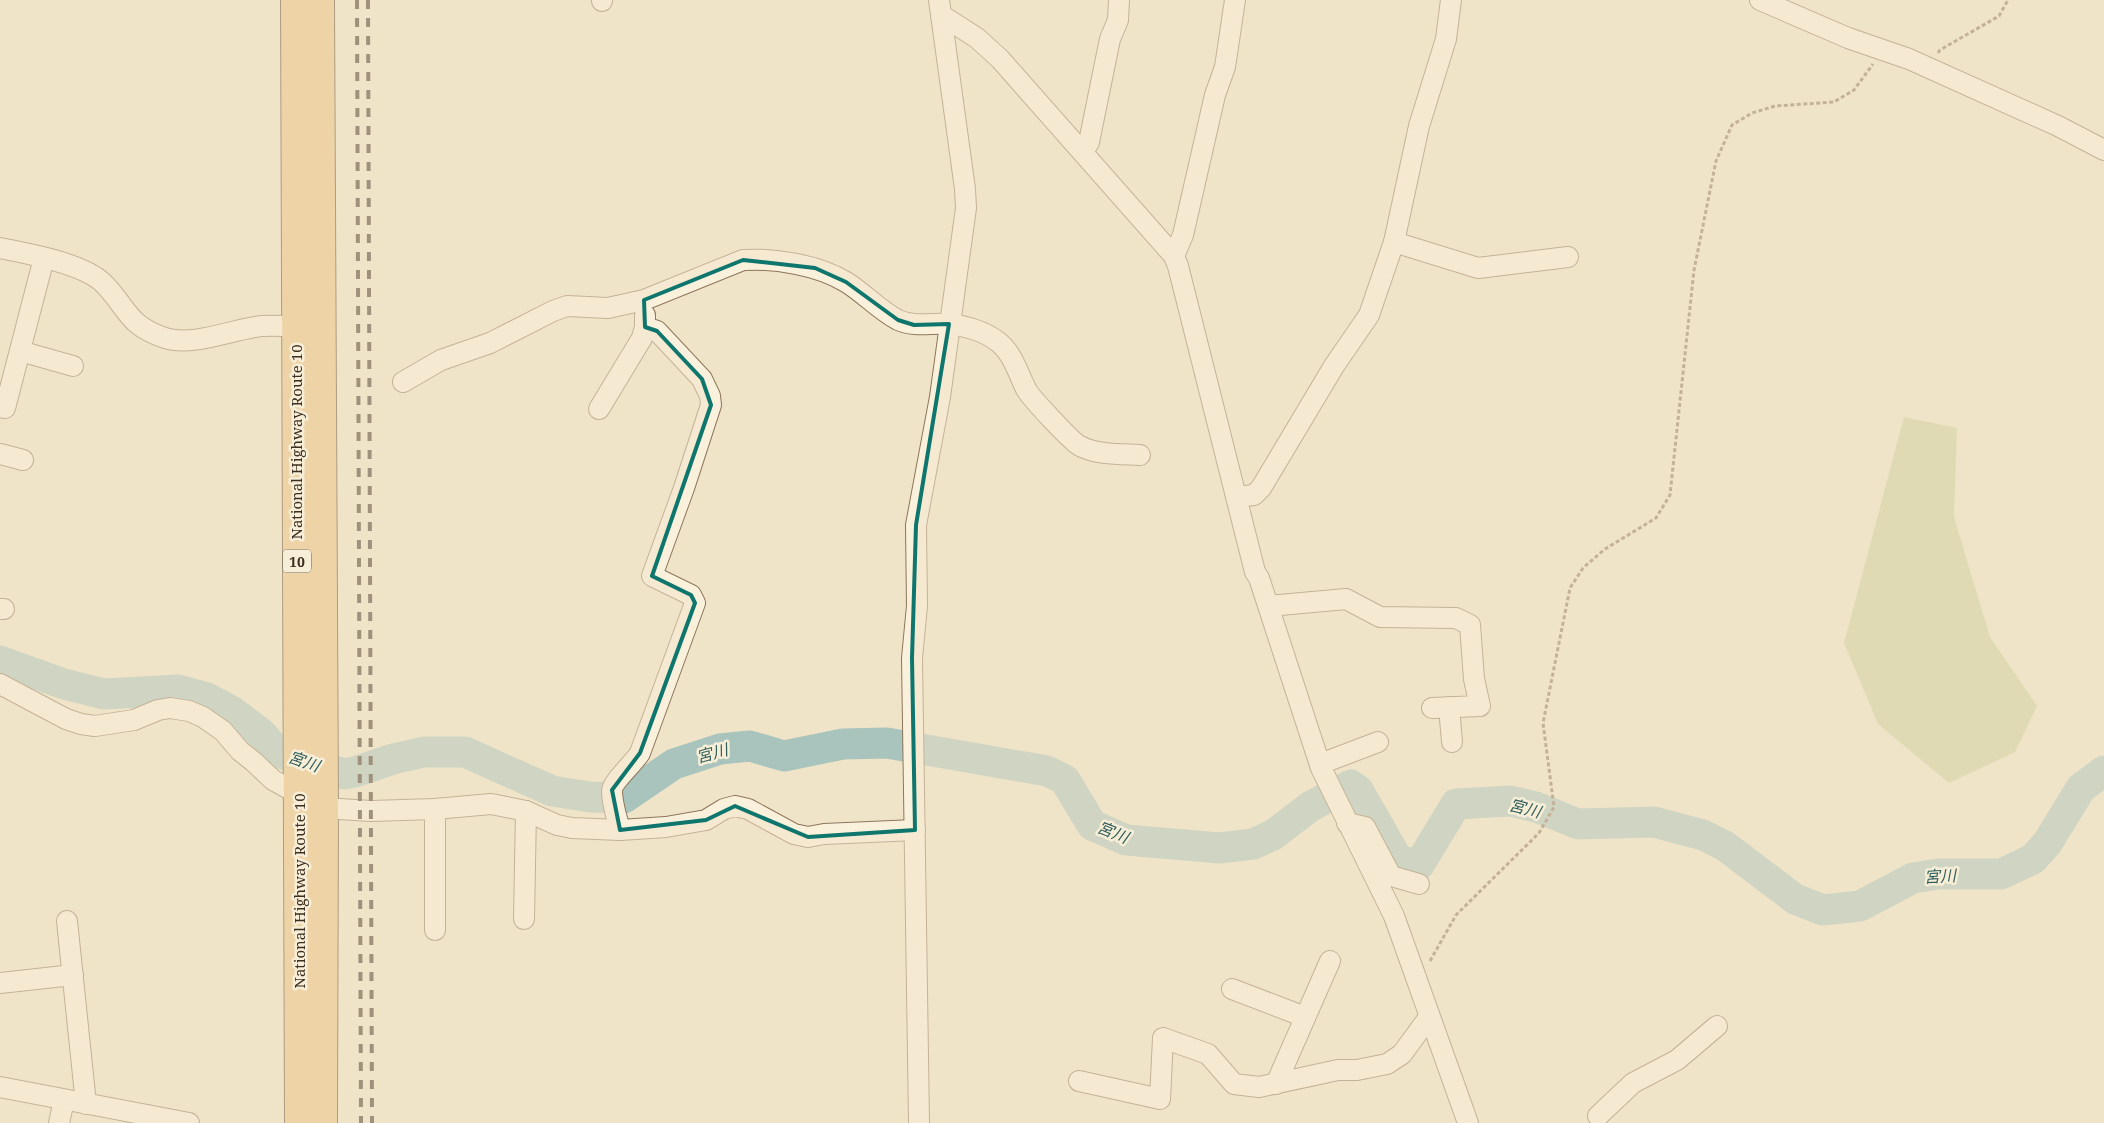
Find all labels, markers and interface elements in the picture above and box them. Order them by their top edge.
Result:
street label: National Highway Route 10 [286,344,306,540]
road number: 10 [283,550,311,572]
water label: 宮川 [694,738,732,768]
water label: 宮川 [285,745,325,777]
street label: National Highway Route 10 [289,793,309,989]
water label: 宮川 [1507,793,1545,823]
water label: 宮川 [1094,816,1134,849]
water label: 宮川 [1923,864,1959,888]

